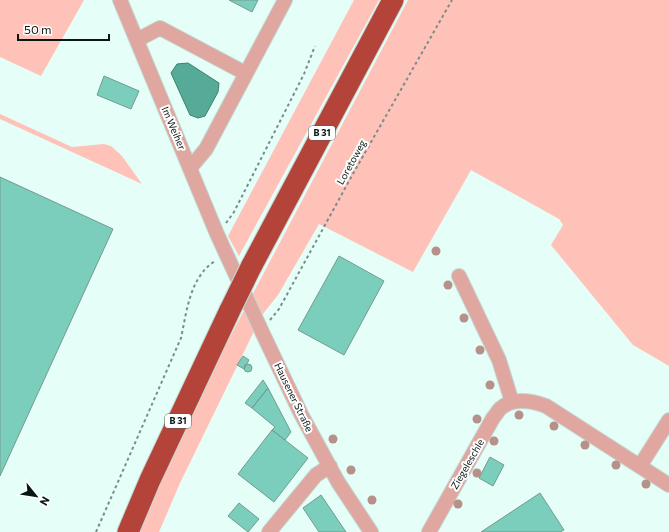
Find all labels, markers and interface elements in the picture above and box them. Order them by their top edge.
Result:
scale bar [18,16,109,42]
text: 50 m [24,22,52,36]
street label: Im Weiher [160,105,188,151]
road number: B 31 [309,126,335,140]
street label: Loretoweg [334,137,368,186]
street label: Hausener Straße [272,360,316,434]
road number: B 31 [165,414,191,428]
street label: Ziegeleschle [448,437,486,491]
north arrow [16,476,56,516]
text: N [37,494,53,508]

